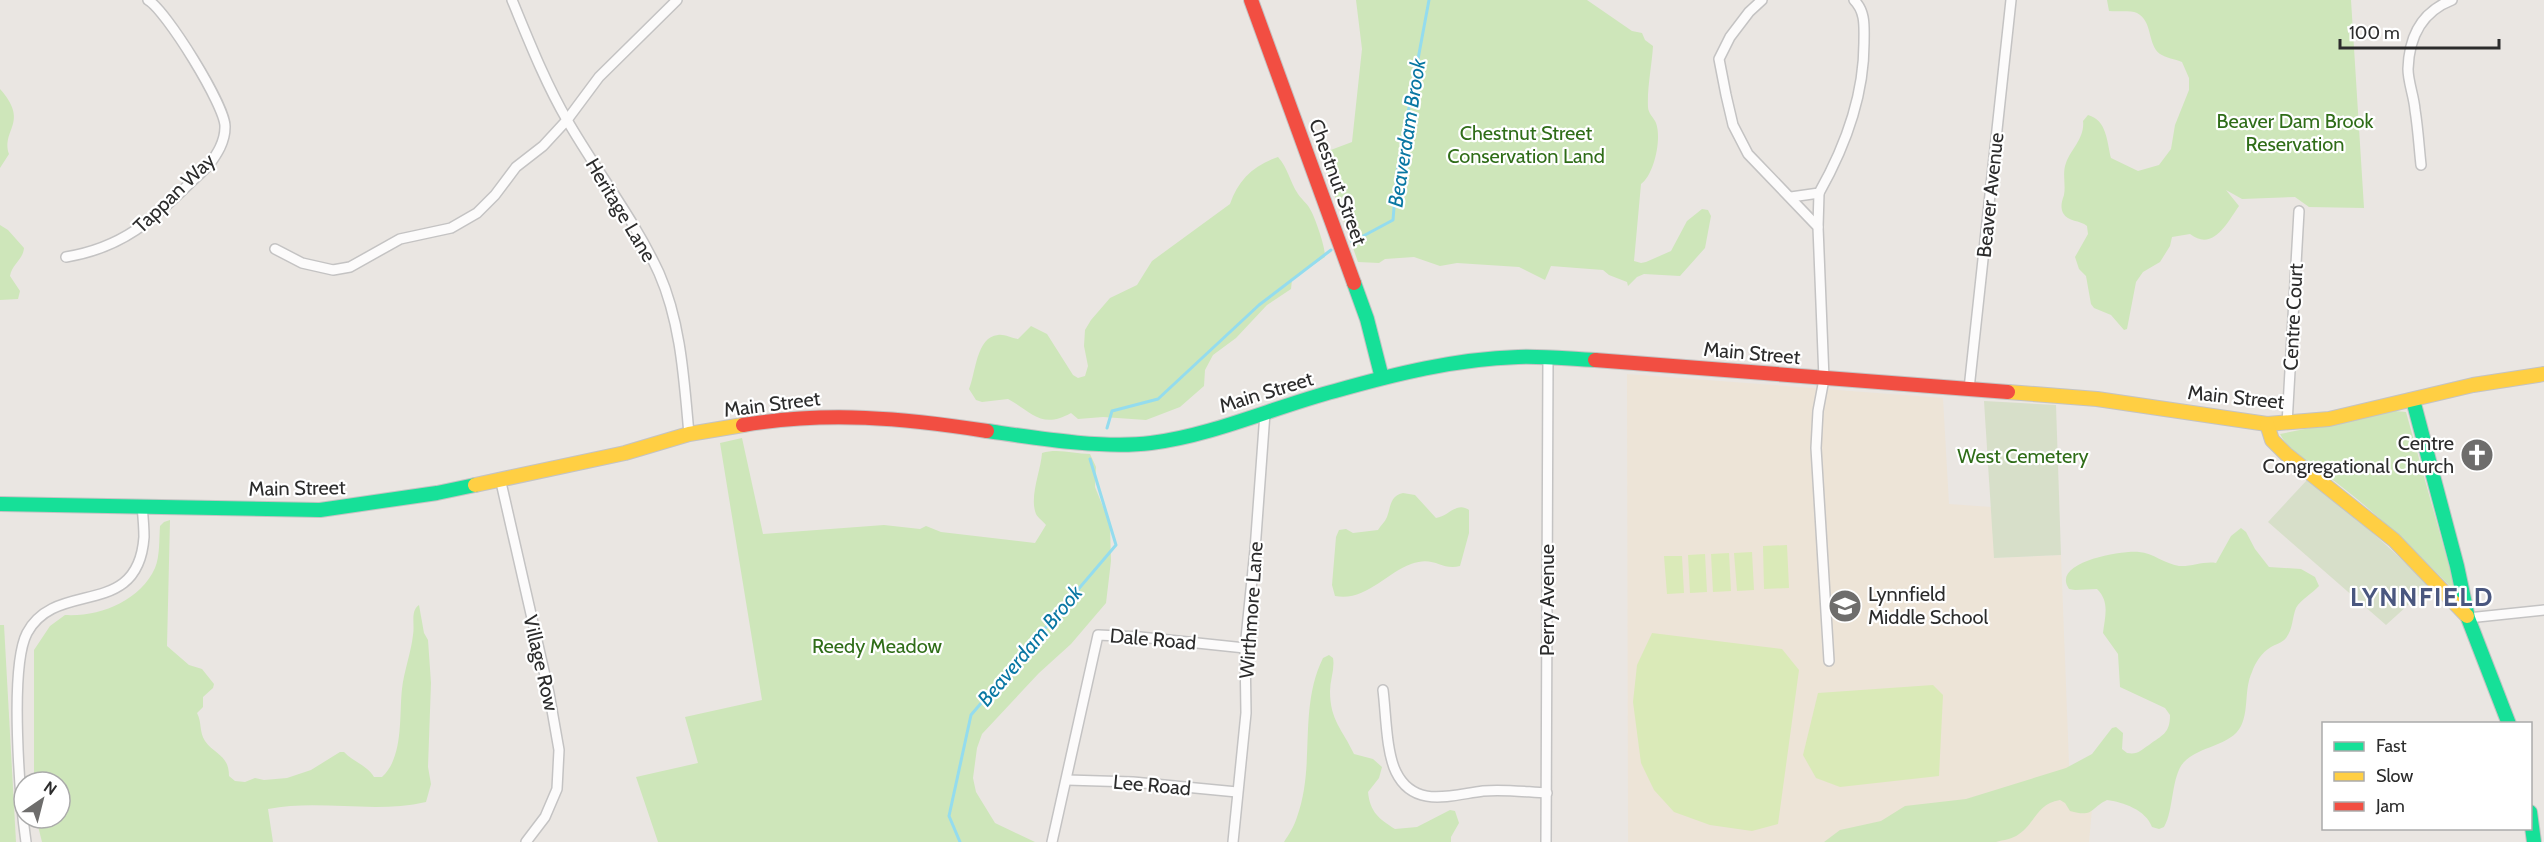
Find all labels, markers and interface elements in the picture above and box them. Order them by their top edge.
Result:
scale bar [2340,12,2499,50]
text: 100 m [2349,22,2400,44]
water label: Beaverdam Brook [1382,56,1431,209]
park label: Beaver Dam Brook Reservation [2217,109,2374,156]
street label: Chestnut Street [1304,116,1372,249]
park label: Chestnut Street Conservation Land [1447,121,1605,168]
street label: Beaver Avenue [1972,131,2008,259]
street label: Tappan Way [128,148,220,238]
street label: Heritage Lane [581,154,661,266]
street label: Centre Court [2278,262,2308,371]
street label: Main Street [1703,337,1802,369]
street label: Main Street [1216,366,1316,418]
street label: Main Street [2186,380,2286,414]
street label: Main Street [722,386,822,422]
place label: Centre Congregational Church [2263,431,2454,478]
church icon: Centre Congregational Church [2459,437,2495,473]
park label: West Cemetery [1957,444,2089,468]
street label: Main Street [248,475,346,501]
street label: Wirthmore Lane [1234,541,1268,679]
street label: Perry Avenue [1535,544,1559,656]
water label: Beaverdam Brook [972,580,1088,711]
district label: LYNNFIELD [2350,581,2494,613]
place label: Lynnfield Middle School [1868,582,1988,629]
school or university icon: Lynnfield Middle School [1827,588,1863,624]
street label: Village Row [518,612,564,714]
street label: Dale Road [1109,623,1197,655]
park label: Reedy Meadow [812,634,943,658]
legend [2322,722,2532,830]
text: Fast [2376,735,2407,757]
text: Slow [2376,765,2413,787]
north arrow [12,770,72,830]
street label: Lee Road [1112,770,1192,800]
text: N [40,777,60,799]
text: Jam [2375,795,2405,817]

